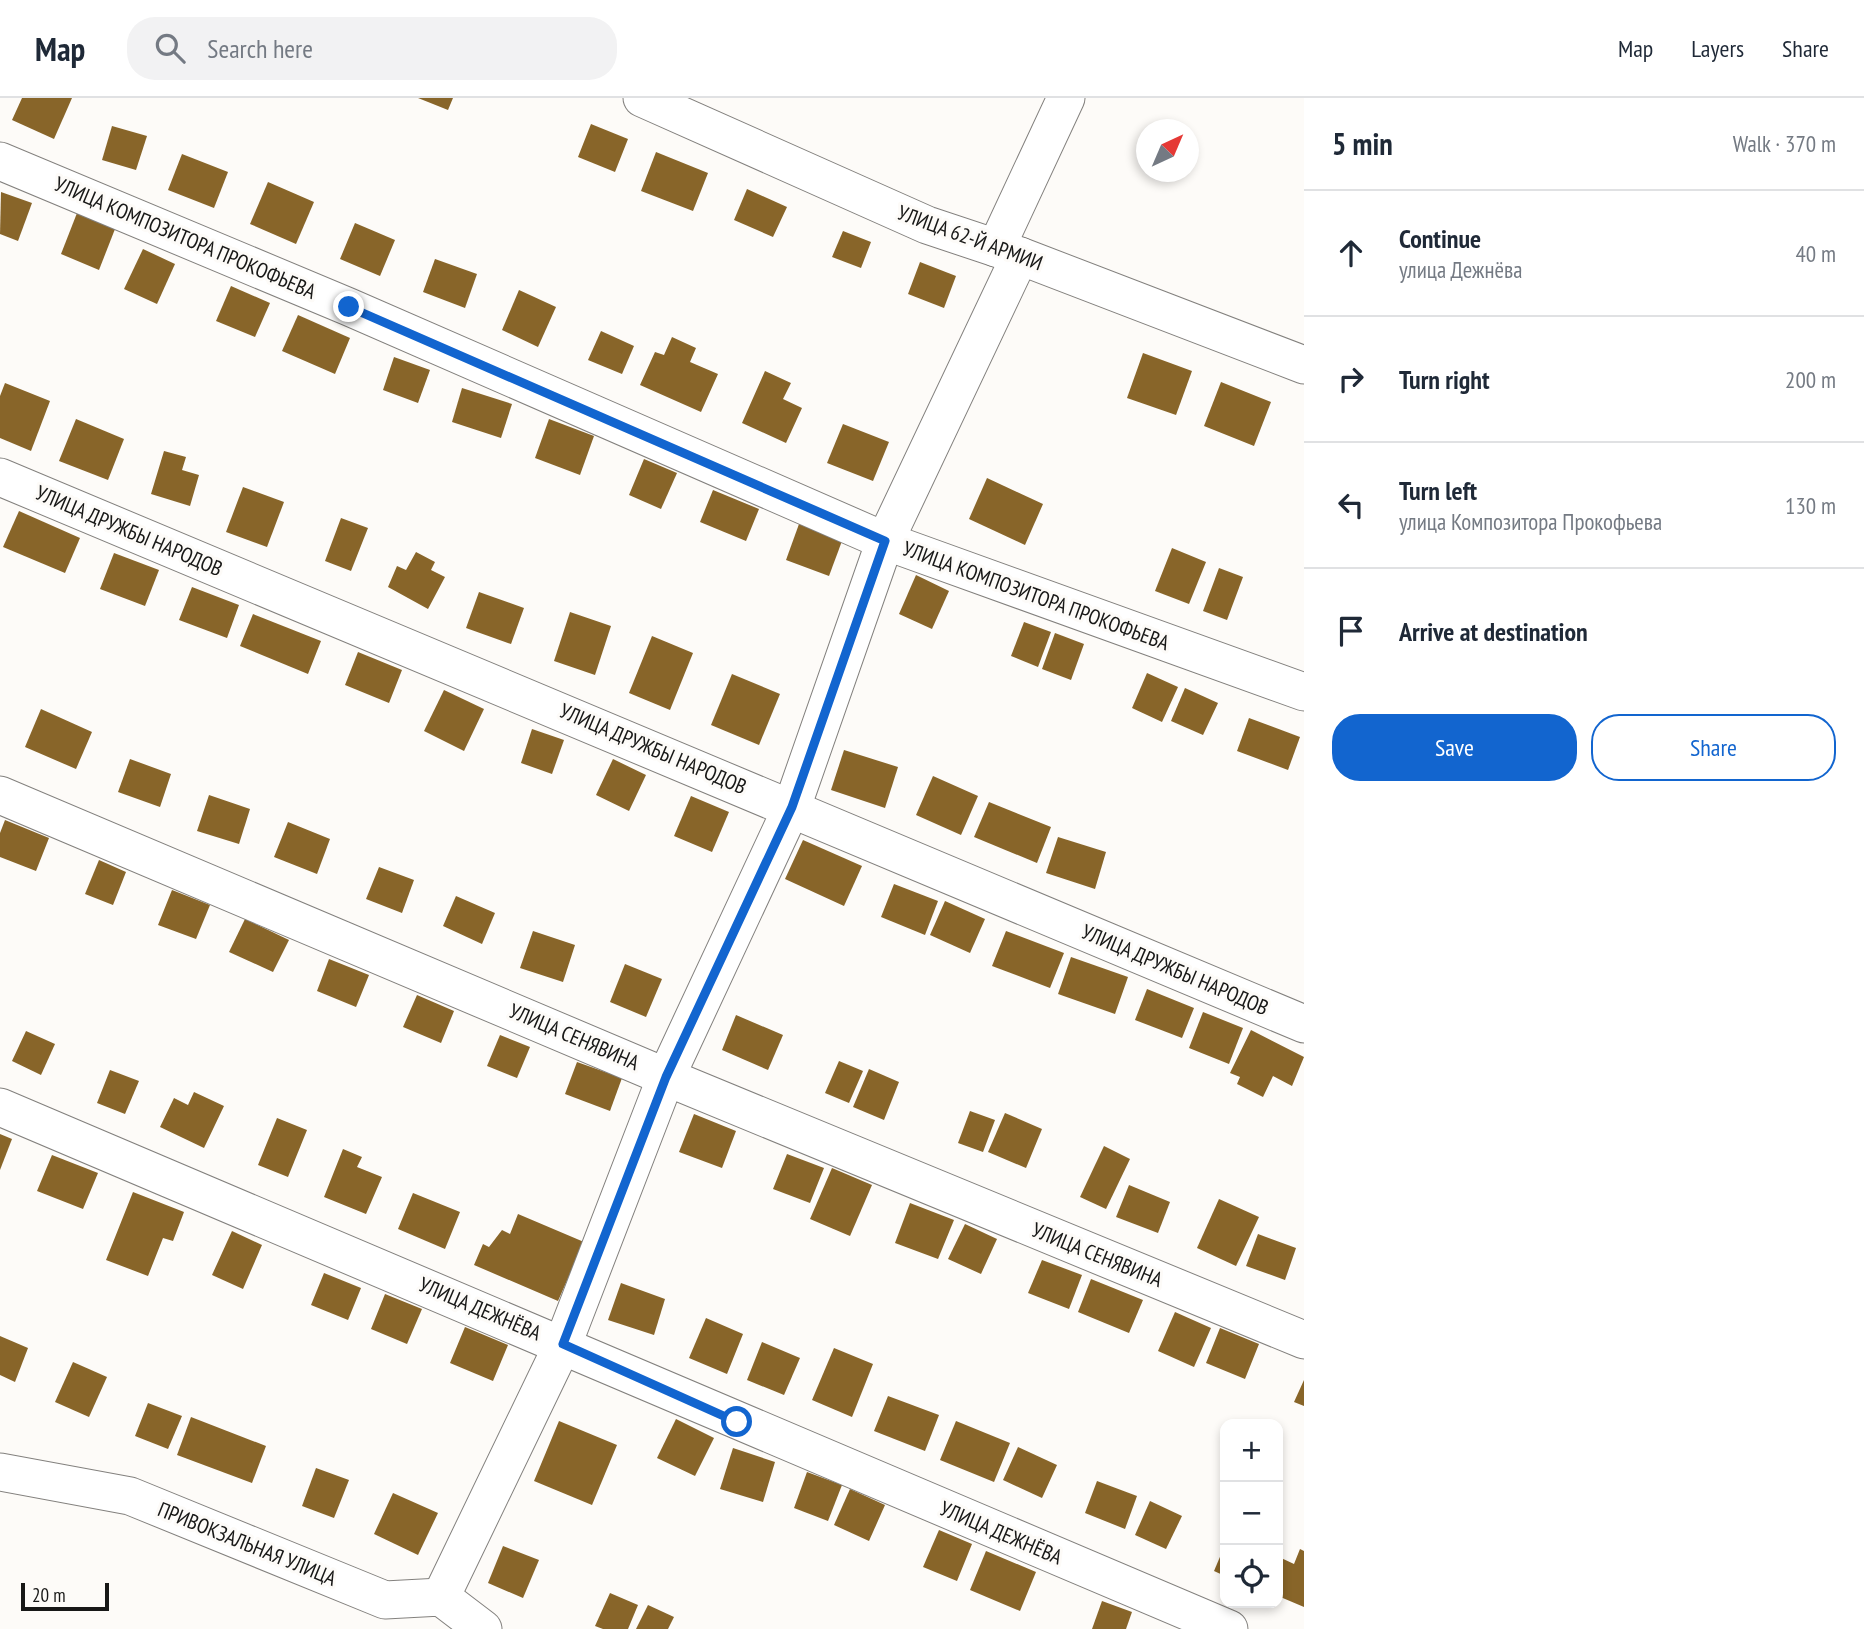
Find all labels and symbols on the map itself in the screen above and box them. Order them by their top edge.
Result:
north arrow [1136,119,1199,182]
street label: УЛИЦА КОМПОЗИТОРА ПРОКОФЬЕВА [50,170,320,305]
street label: УЛИЦА 62-Й АРМИИ [894,199,1046,276]
route end [333,291,364,322]
street label: УЛИЦА ДРУЖБЫ НАРОДОВ [32,479,227,582]
street label: УЛИЦА КОМПОЗИТОРА ПРОКОФЬЕВА [899,535,1173,656]
street label: УЛИЦА ДРУЖБЫ НАРОДОВ [556,697,751,800]
street label: УЛИЦА ДРУЖБЫ НАРОДОВ [1078,918,1273,1021]
street label: УЛИЦА СЕНЯВИНА [505,997,643,1076]
street label: УЛИЦА СЕНЯВИНА [1028,1216,1167,1293]
street label: УЛИЦА ДЕЖНЁВА [415,1271,545,1346]
route start [721,1406,752,1437]
street label: ПРИВОКЗАЛЬНАЯ УЛИЦА [154,1495,340,1592]
street label: УЛИЦА ДЕЖНЁВА [936,1495,1066,1570]
scale bar [21,1580,108,1612]

